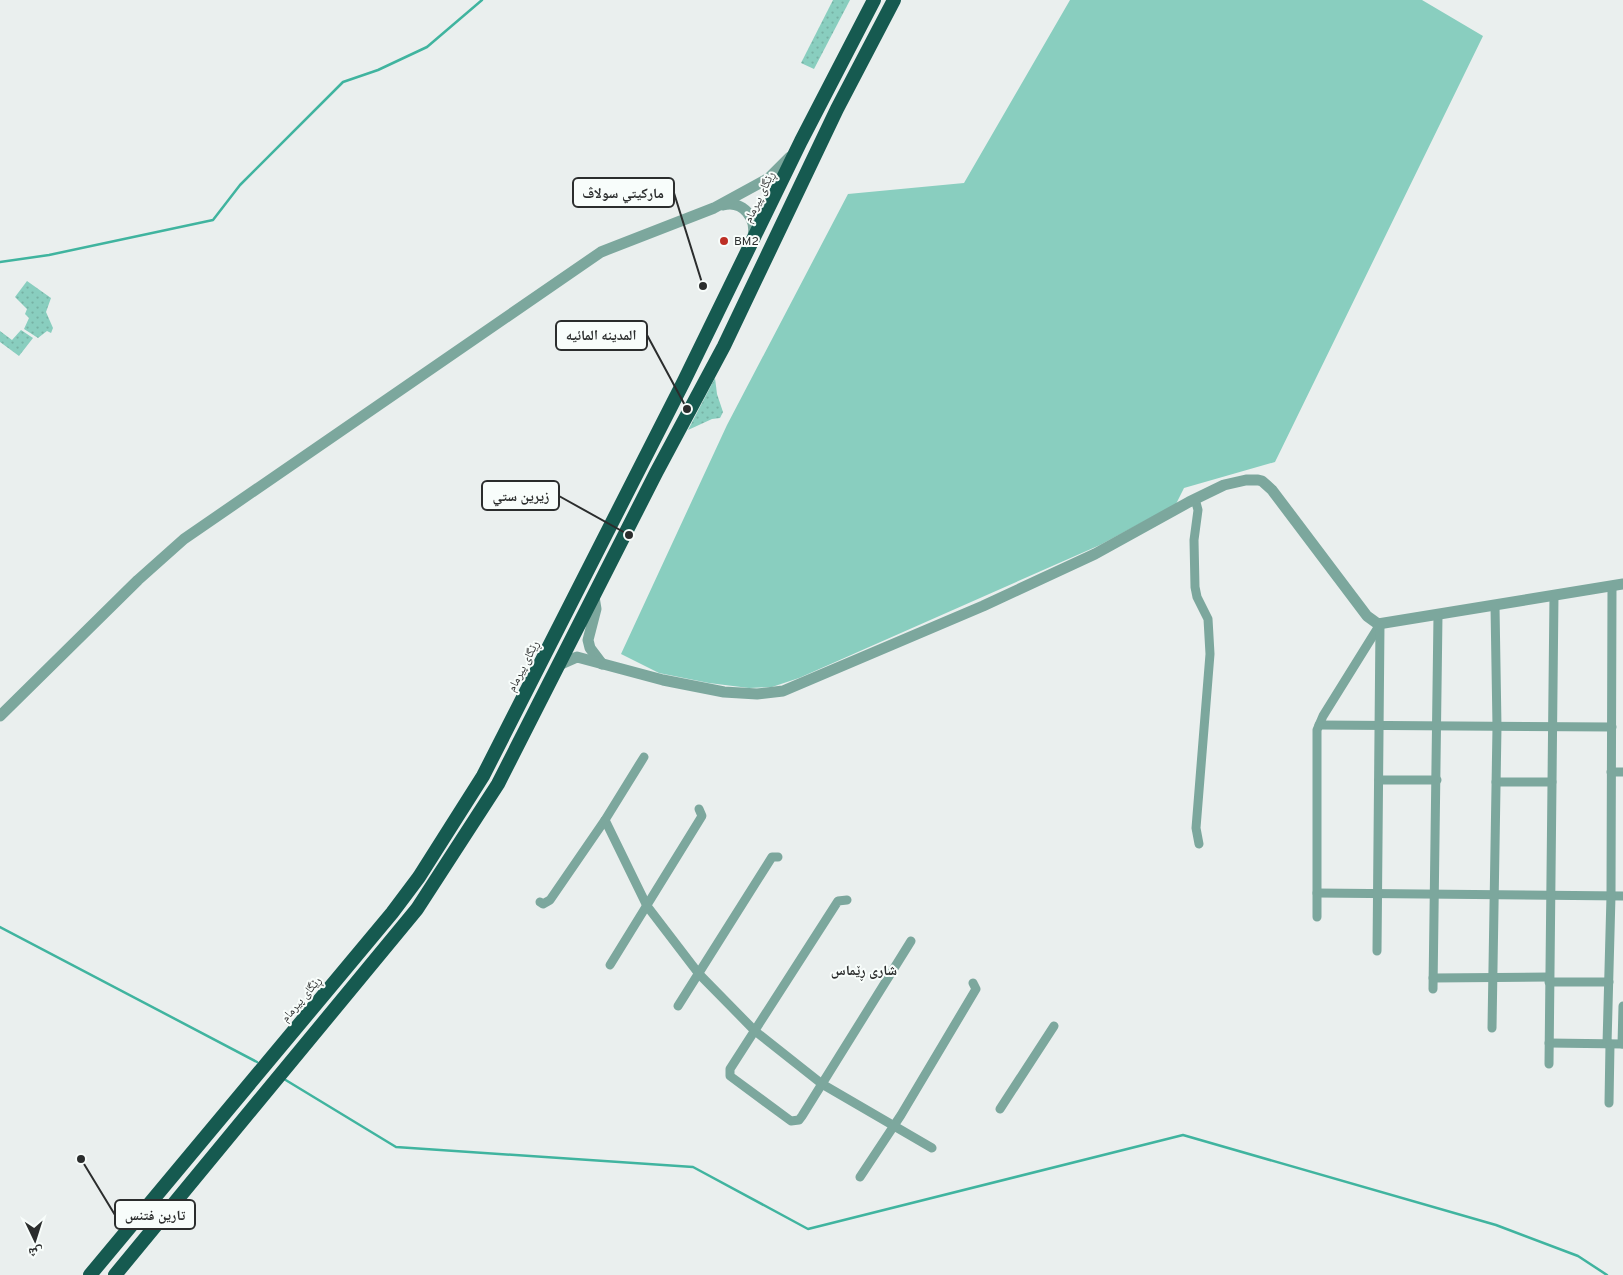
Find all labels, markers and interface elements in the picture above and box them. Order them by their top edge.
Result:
street label: ڕێگای پیرمام [741,169,780,226]
callout: ماركيتي سولاڤ [573,178,674,207]
text: ماركيتي سولاڤ [582,186,664,204]
place label: BM2 [734,234,759,250]
marker: BM2 [718,235,730,247]
callout: المدينه المائيه [556,321,647,350]
text: المدينه المائيه [566,328,636,345]
callout: زيرين ستي [482,481,559,510]
text: زيرين ستي [493,489,549,507]
street label: ڕێگای پیرمام [504,638,544,695]
district label: شاری ڕێماس [831,963,897,982]
street label: ڕێگای پیرمام [278,973,326,1026]
callout: تارين فتنس [115,1200,195,1229]
text: تارين فتنس [125,1208,185,1225]
north arrow [10,1215,60,1265]
text: ش [28,1242,44,1260]

